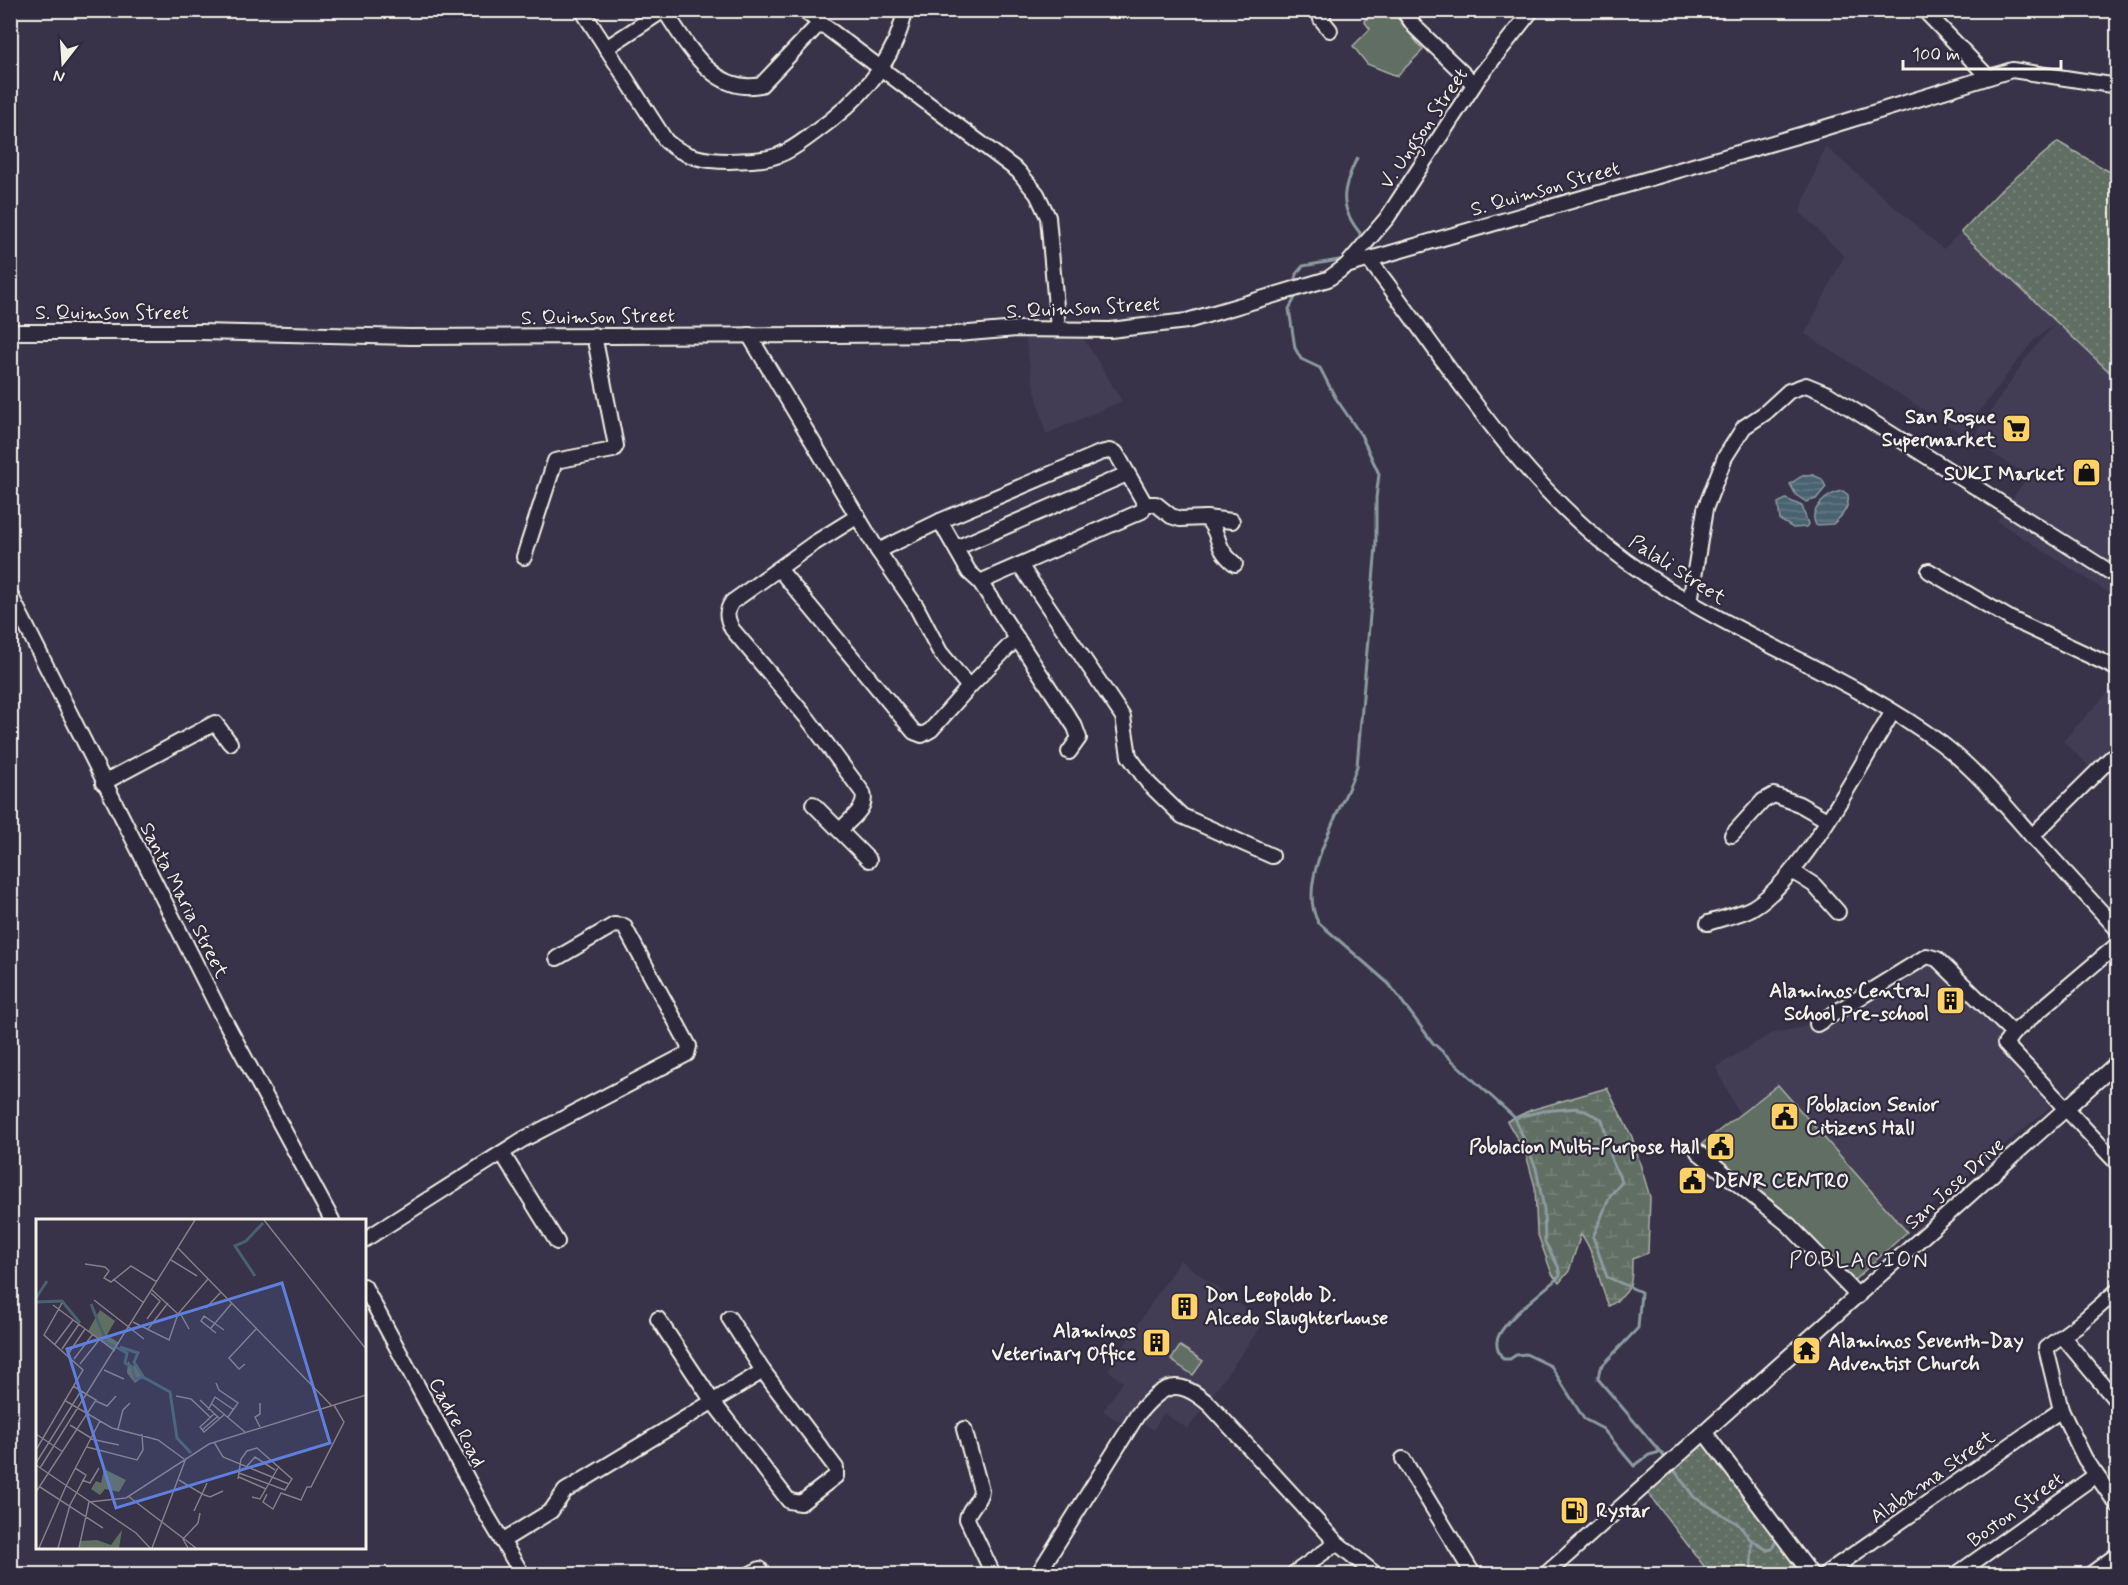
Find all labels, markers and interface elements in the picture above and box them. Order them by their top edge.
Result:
north arrow [33,33,93,93]
scale bar [1903,33,2060,71]
text: 100 m [1912,43,1960,67]
street label: V. Ungson Street [1374,63,1476,196]
text: N [51,64,67,88]
street label: S. Quimson Street [1468,155,1623,224]
street label: S. Quimson Street [1005,291,1161,326]
street label: S. Quimson Street [35,300,189,327]
street label: S. Quimson Street [521,303,675,332]
place label: San Roque Supermarket [1882,404,1997,454]
supermarket icon: San Roque Supermarket [2001,412,2033,444]
shop icon: SUKI Market [2070,457,2102,489]
place label: SUKI Market [1944,461,2066,488]
street label: Palali Street [1623,529,1731,612]
street label: Santa Maria Street [133,818,235,983]
place label: Alaminos Central School Pre-school [1769,978,1929,1028]
building icon: Alaminos Central School Pre-school [1934,985,1966,1017]
place label: Poblacion Senior Citizens Hall [1806,1092,1940,1142]
public building icon: Poblacion Senior Citizens Hall [1769,1100,1801,1132]
public building icon: Poblacion Multi-Purpose Hall [1705,1130,1737,1162]
street label: San Jose Drive [1899,1132,2011,1236]
place label: Poblacion Multi-Purpose Hall [1469,1134,1700,1161]
public building icon: DENR CENTRO [1676,1164,1708,1196]
place label: DENR CENTRO [1713,1168,1849,1195]
inset map [36,1219,366,1549]
district label: POBLACION [1789,1247,1929,1275]
place label: Don Leopoldo D. Alcedo Slaughterhouse [1205,1282,1388,1334]
building icon: Don Leopoldo D. Alcedo Slaughterhouse [1168,1290,1200,1322]
place label: Alaminos Veterinary Office [992,1318,1136,1368]
building icon: Alaminos Veterinary Office [1141,1326,1173,1358]
place label: Alaminos Seventh-Day Adventist Church [1828,1328,2024,1378]
temple icon: Alaminos Seventh-Day Adventist Church [1791,1335,1823,1367]
street label: Cadre Road [422,1373,492,1472]
street label: Alabama Street [1865,1424,2001,1530]
street label: Boston Street [1962,1466,2069,1554]
fuel station icon: Rystar [1559,1494,1591,1526]
place label: Rystar [1596,1498,1651,1525]

